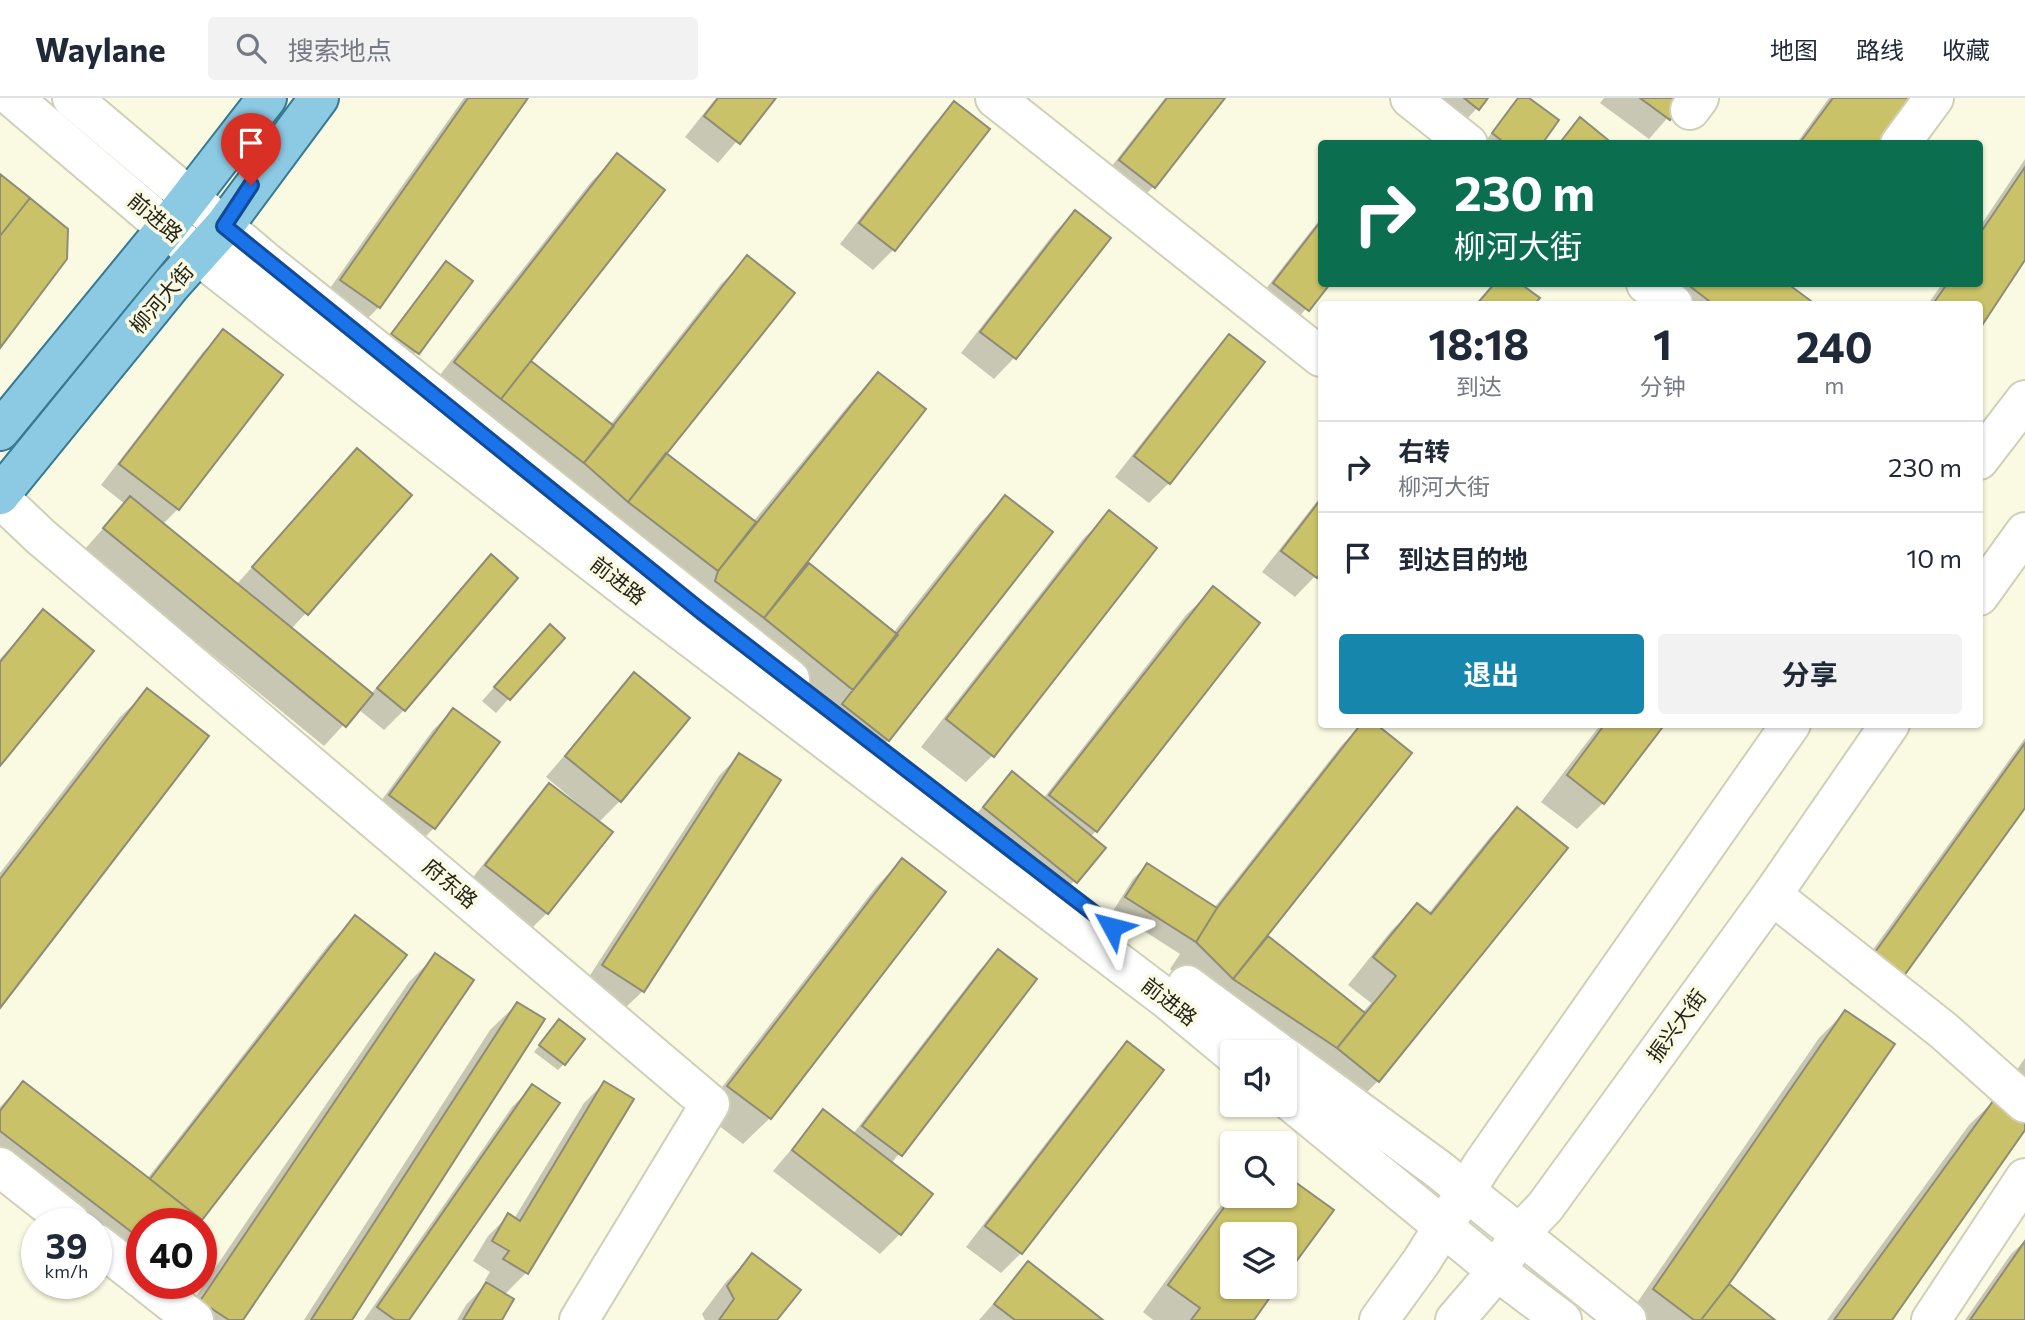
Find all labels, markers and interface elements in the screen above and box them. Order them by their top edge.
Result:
search box [208,17,698,80]
text: Waylane [35,28,166,69]
icon: search [232,29,270,67]
text: 搜索地点 [288,34,392,65]
text: 地图 [1770,35,1818,64]
text: 路线 [1856,35,1904,64]
text: 收藏 [1942,35,1990,64]
pin [221,113,281,185]
icon: arrive [232,124,270,162]
text: 230 m [1454,161,1595,221]
icon: right [1339,168,1430,259]
street label: 前进路 [124,187,188,247]
text: 柳河大街 [1454,225,1582,265]
street label: 柳河大街 [124,258,198,338]
text: 18:18 [1428,317,1529,369]
text: 1 [1653,317,1672,369]
text: 240 [1796,320,1873,372]
text: m [1824,371,1844,399]
text: 到达 [1456,372,1502,400]
text: 分钟 [1640,372,1686,400]
text: 右转 [1398,435,1450,466]
icon: right [1339,448,1377,486]
text: 230 m [1888,451,1962,482]
text: 柳河大街 [1398,472,1490,500]
icon: arrive [1339,539,1377,577]
text: 10 m [1906,542,1962,573]
text: 到达目的地 [1398,543,1528,574]
street label: 前进路 [586,551,651,609]
button: 退出 [1339,634,1644,714]
button: 分享 [1658,634,1962,714]
street label: 府东路 [419,853,483,913]
position arrow [1075,890,1149,964]
street label: 前进路 [1137,972,1202,1030]
street label: 振兴大街 [1641,984,1711,1066]
map controls [1220,1040,1297,1299]
button: sound [1220,1040,1297,1117]
button: search [1220,1131,1297,1208]
speed limit sign: 40 [126,1208,217,1299]
button: layers [1220,1222,1297,1299]
text: 39 [46,1223,87,1266]
text: km/h [45,1260,88,1282]

